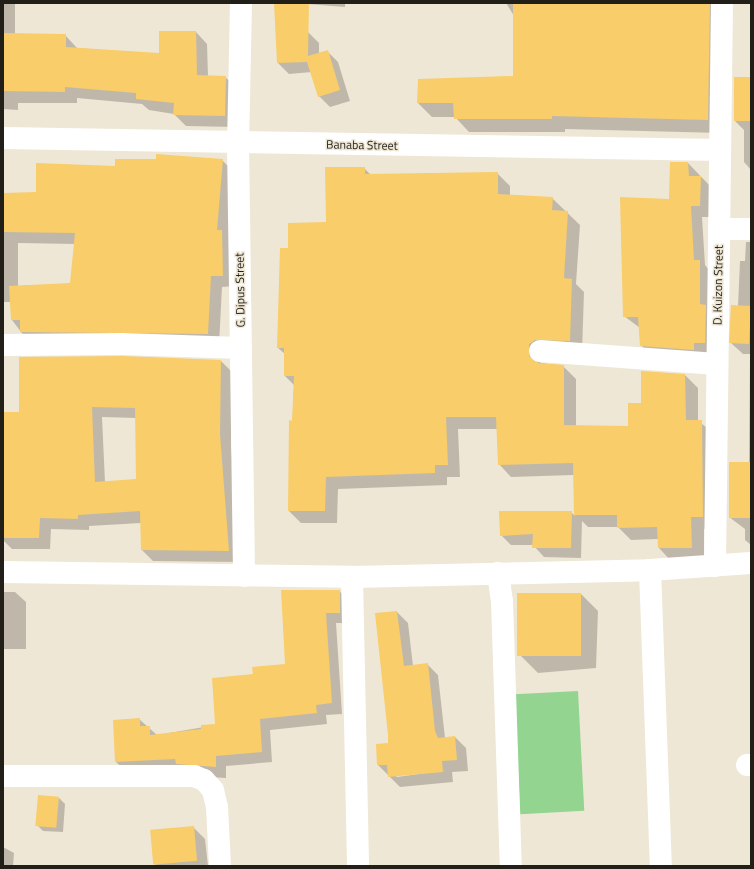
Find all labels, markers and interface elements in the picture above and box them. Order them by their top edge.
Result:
street label: Banaba Street [326,137,398,153]
street label: D. Kuizon Street [710,245,726,325]
street label: G. Dipus Street [232,252,248,328]

